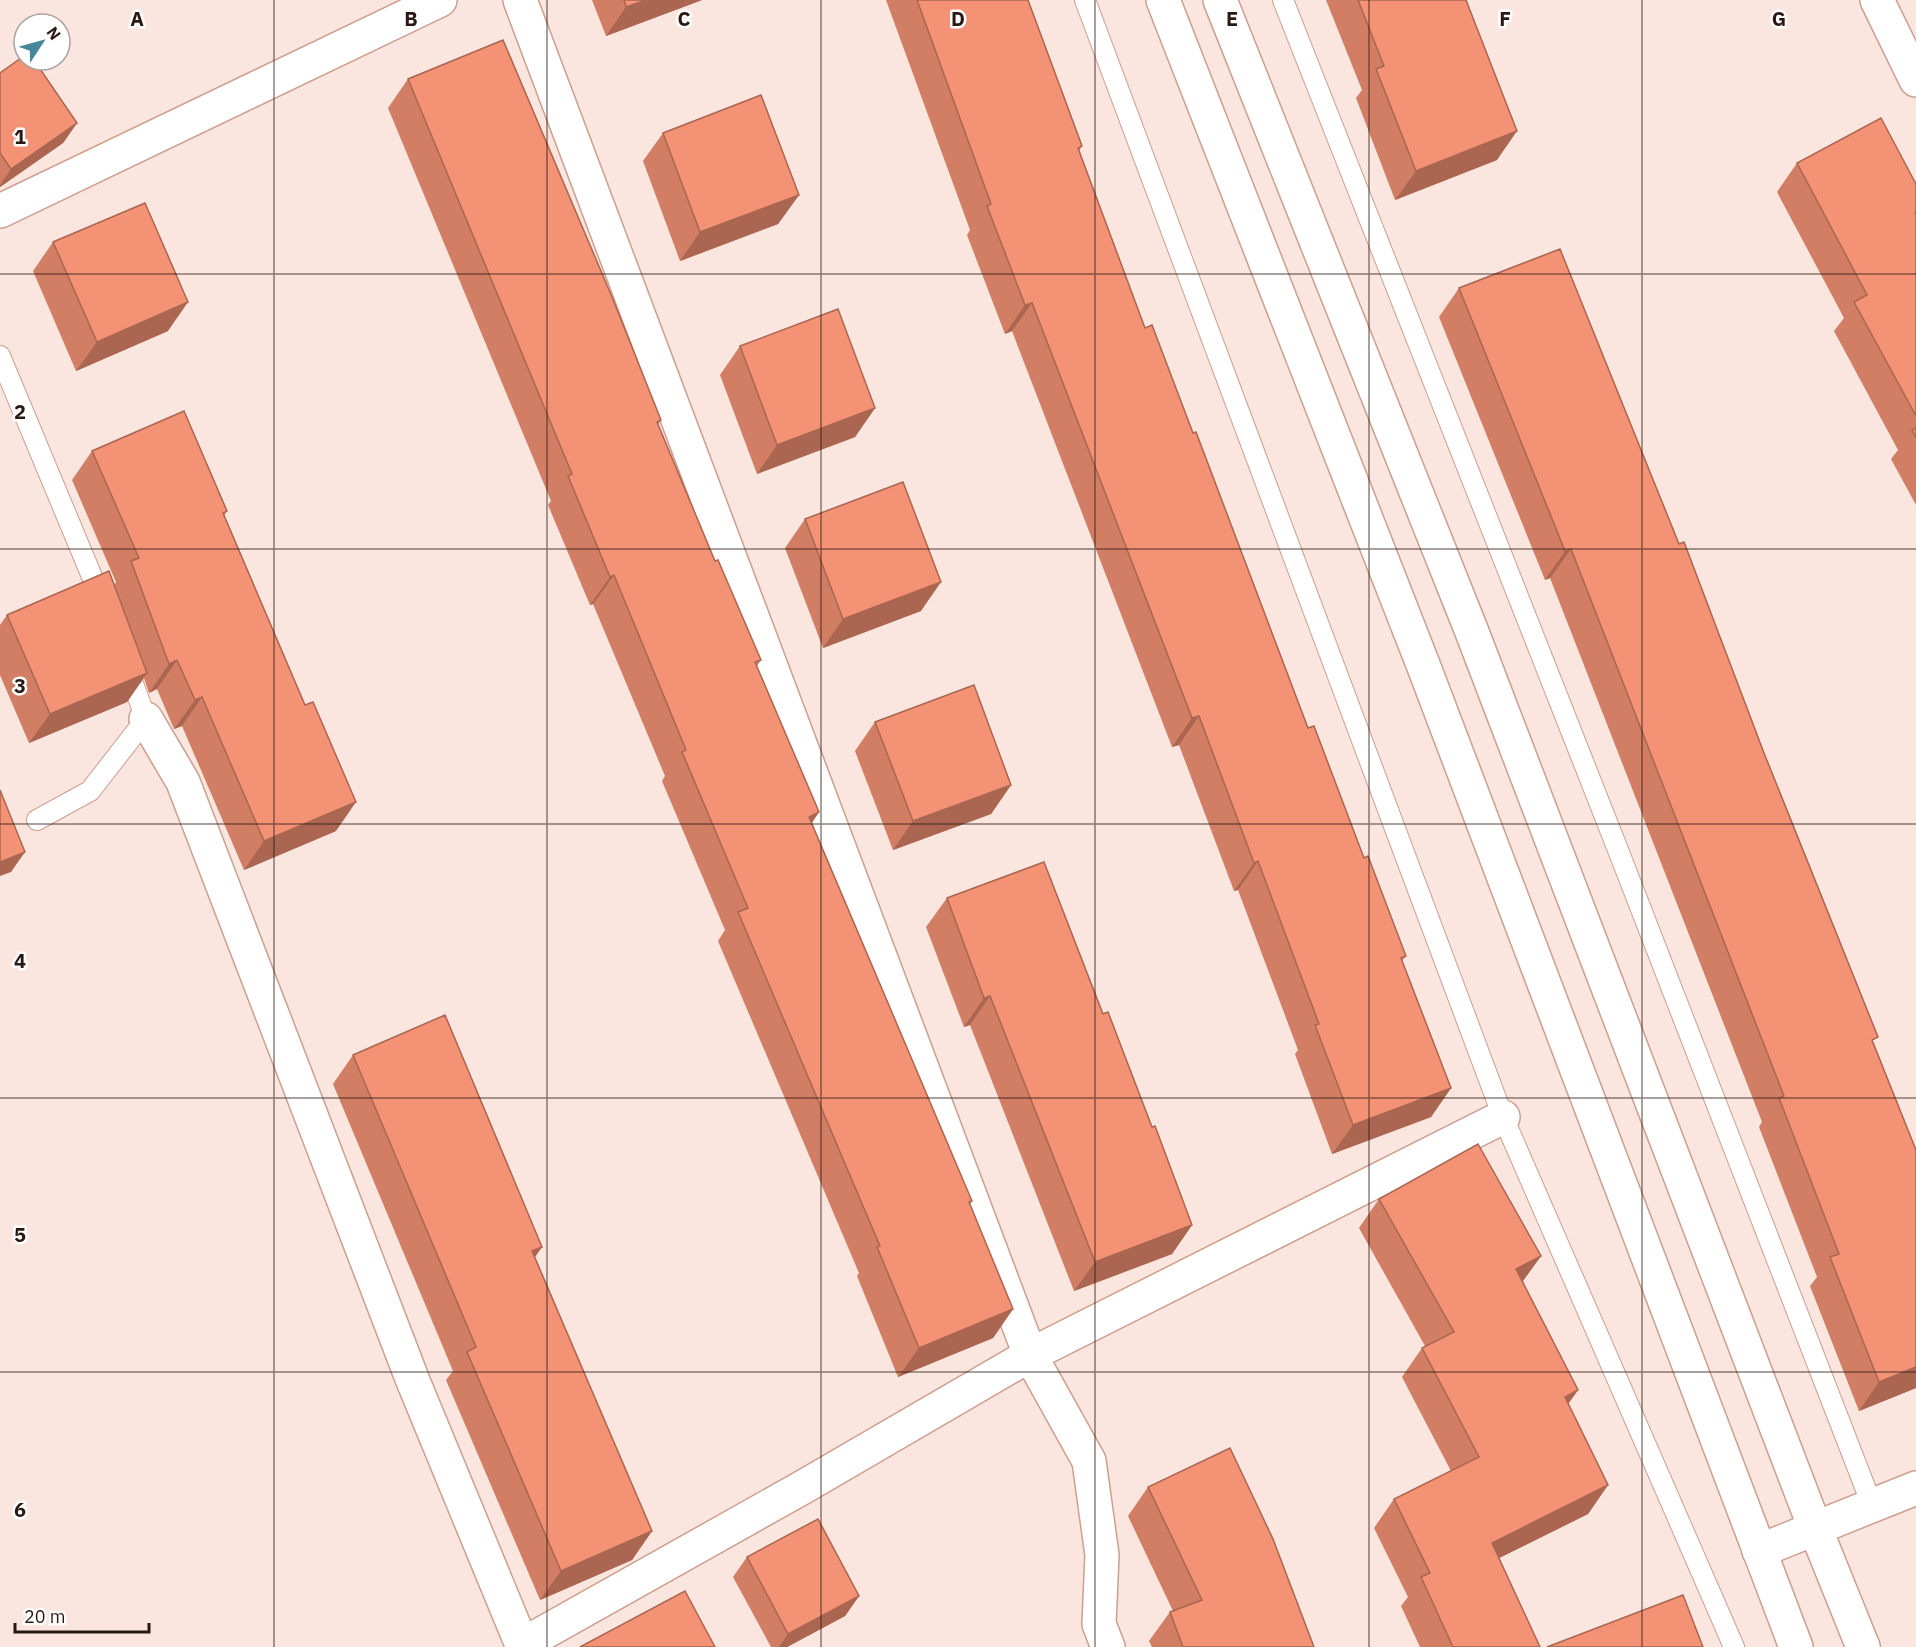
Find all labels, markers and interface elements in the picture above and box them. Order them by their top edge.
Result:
text: A [130,5,144,32]
text: B [404,5,418,32]
text: C [677,5,691,32]
text: D [951,5,965,32]
text: E [1226,5,1238,32]
text: F [1499,5,1511,32]
text: G [1772,5,1786,32]
north arrow [12,12,72,72]
text: N [43,23,66,44]
text: 1 [14,123,26,150]
text: 2 [14,398,26,425]
text: 3 [14,672,26,699]
text: 4 [14,947,26,974]
text: 5 [14,1221,26,1248]
text: 6 [14,1496,26,1523]
scale bar [15,1596,148,1634]
text: 20 m [24,1605,66,1628]

